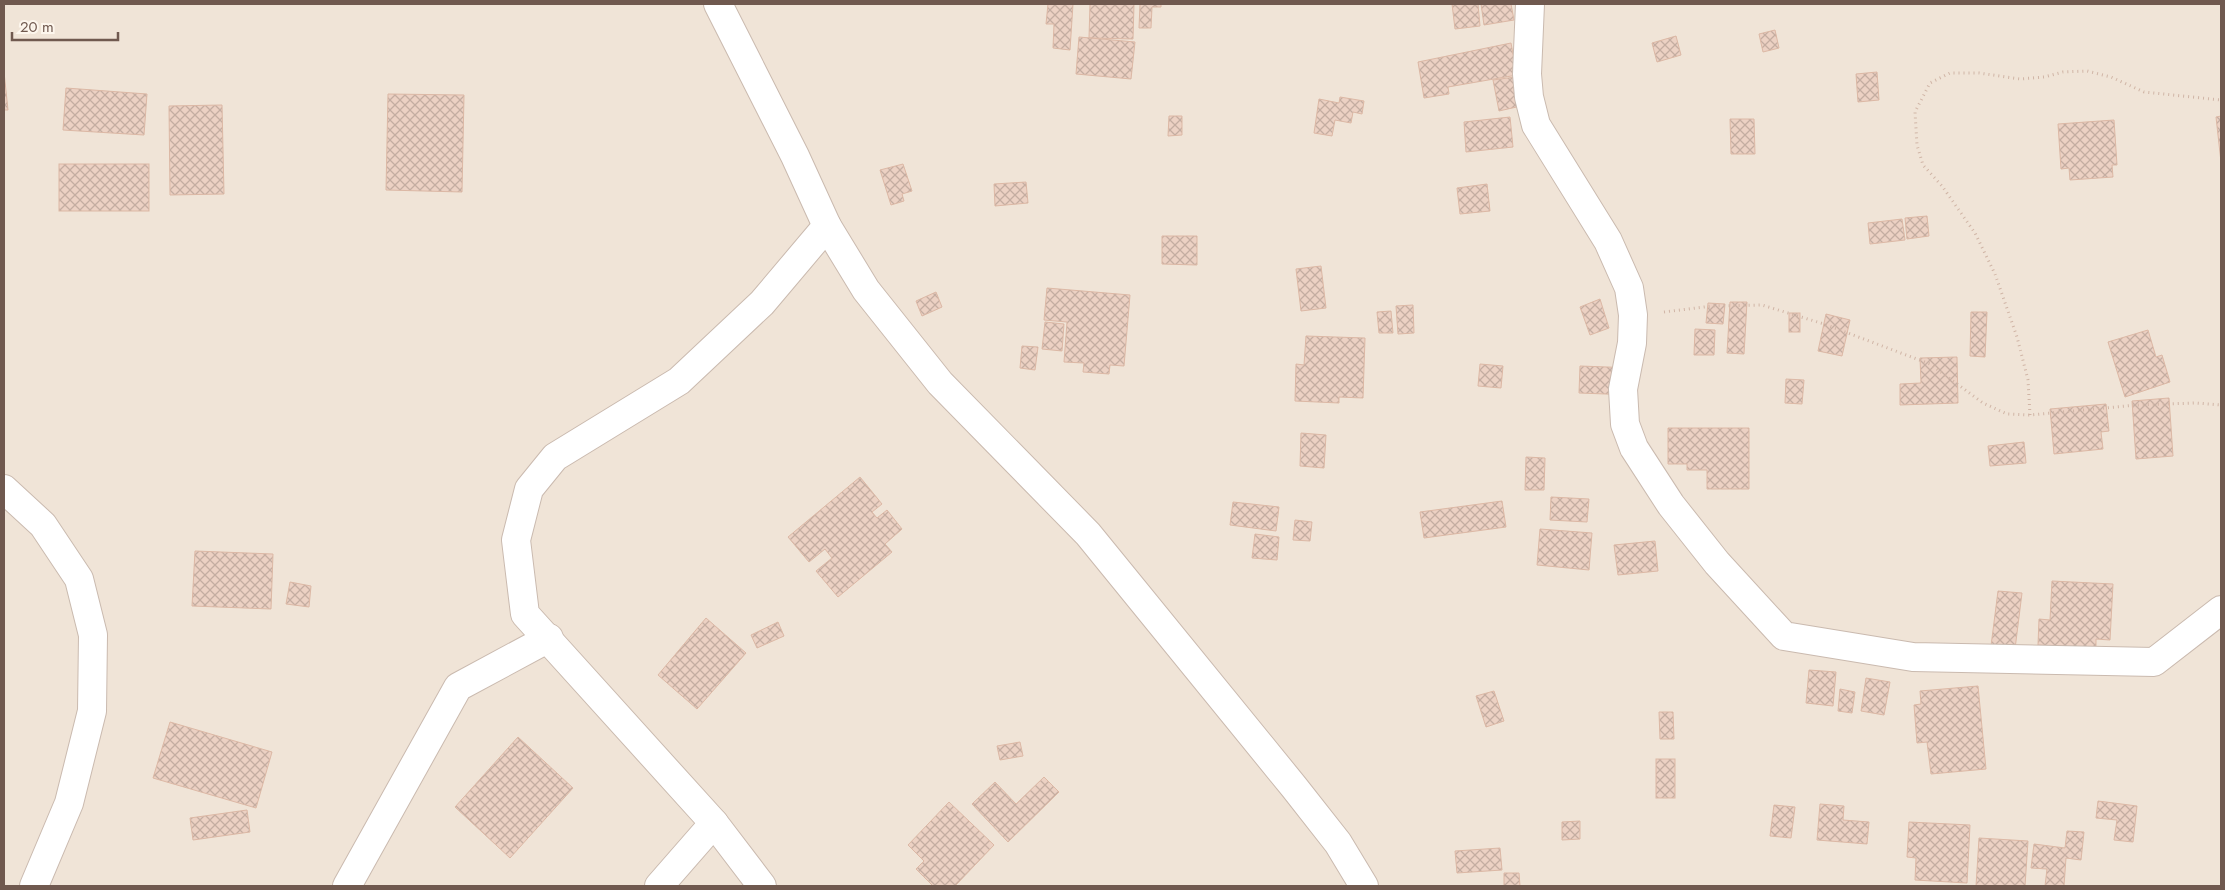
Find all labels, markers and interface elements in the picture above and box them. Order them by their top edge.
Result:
scale bar [12,10,119,42]
text: 20 m [20,16,54,38]

